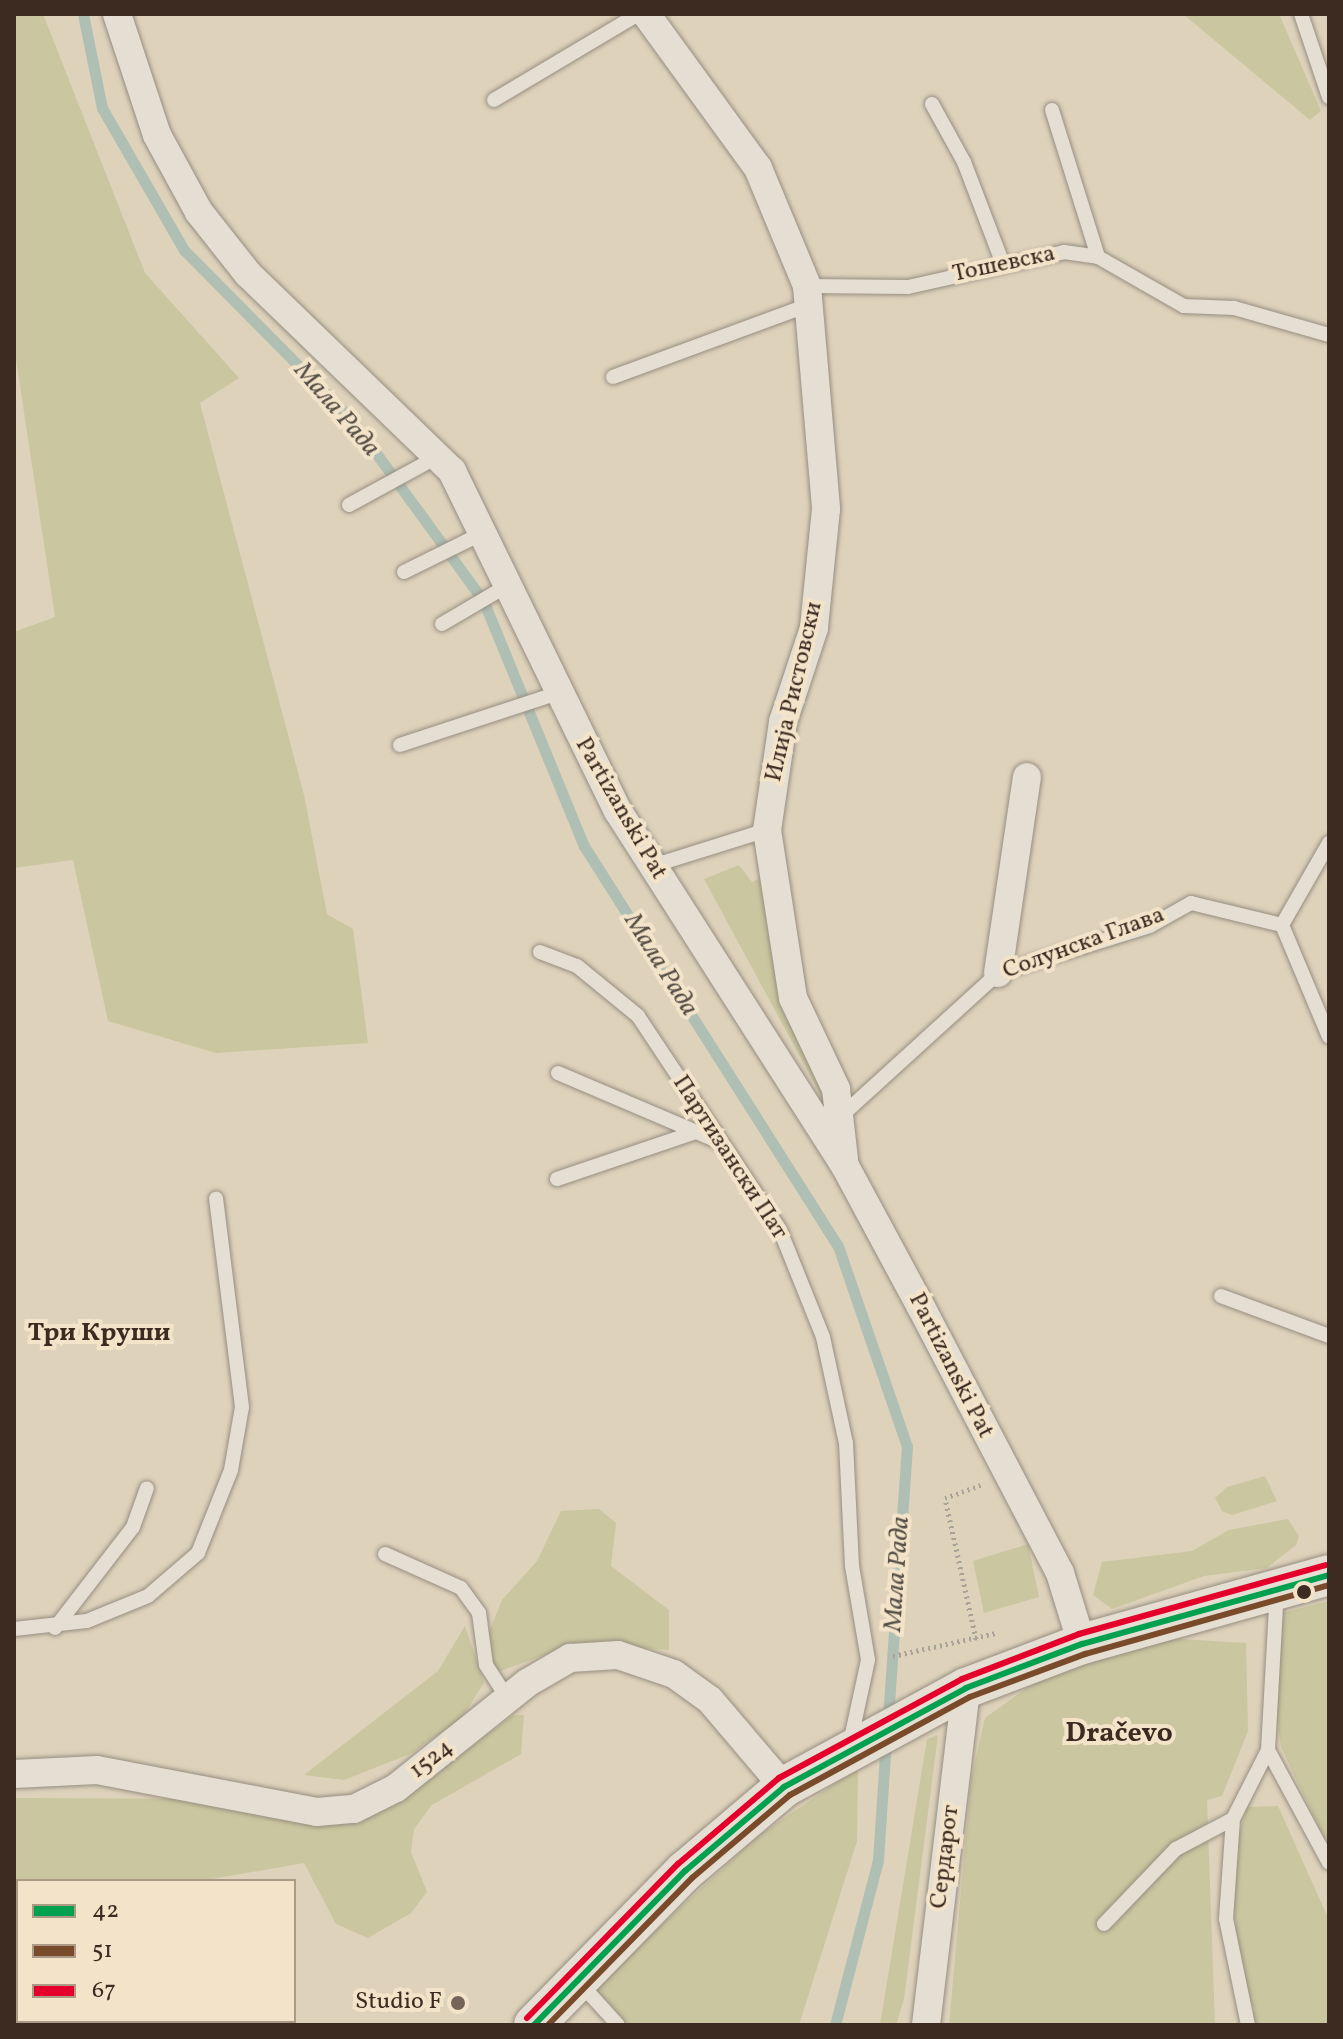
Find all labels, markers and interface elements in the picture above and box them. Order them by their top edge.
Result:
street label: Тошевска [950,240,1058,290]
water label: Мала Рада [286,356,386,464]
street label: Илија Ристовски [760,599,830,785]
street label: Partizanski Pat [568,733,672,885]
street label: Солунска Глава [999,901,1169,987]
water label: Мала Рада [616,908,704,1022]
street label: Партизански Пат [665,1071,793,1245]
street label: Partizanski Pat [901,1289,999,1443]
district label: Три Круши [28,1318,170,1350]
water label: Мала Рада [878,1515,918,1633]
unlabelled marker [1296,1584,1312,1600]
district label: Dračevo [1065,1717,1173,1751]
street label: 1524 [404,1734,460,1786]
street label: Сердарот [925,1804,967,1910]
legend [16,1879,296,2023]
text: 42 [92,1894,119,1928]
text: 51 [92,1934,113,1968]
text: 67 [92,1974,116,2008]
place label: Studio F [355,1989,442,2017]
marker: Studio F [449,1994,467,2012]

